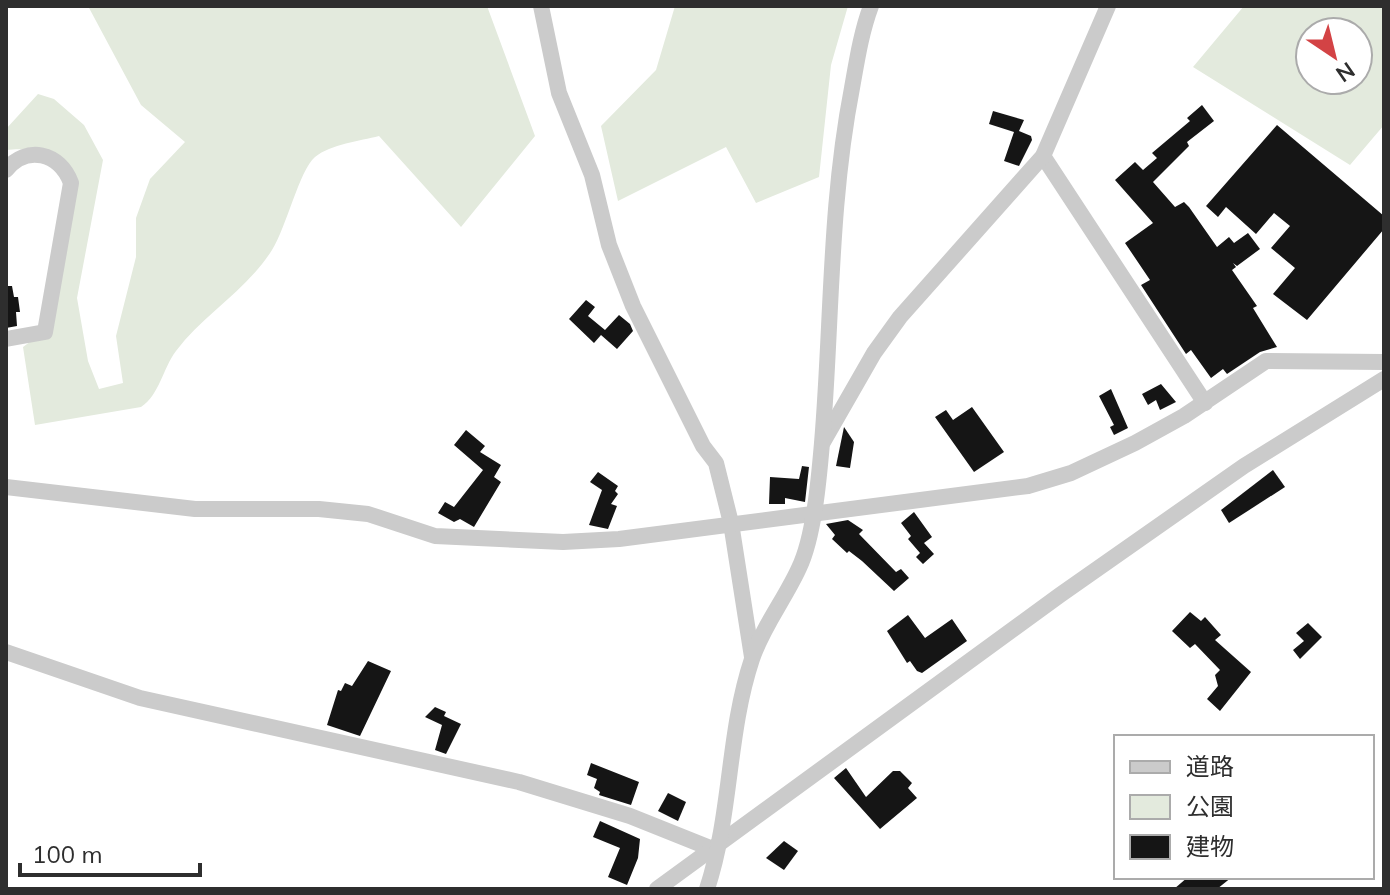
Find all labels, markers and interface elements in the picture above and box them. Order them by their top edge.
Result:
north arrow [1294,16,1374,96]
text: N [1331,56,1360,89]
legend [1114,735,1374,879]
text: 道路 [1186,751,1234,781]
text: 公園 [1186,791,1234,821]
scale bar [20,827,200,877]
text: 建物 [1186,831,1234,861]
text: 100 m [32,839,103,869]

